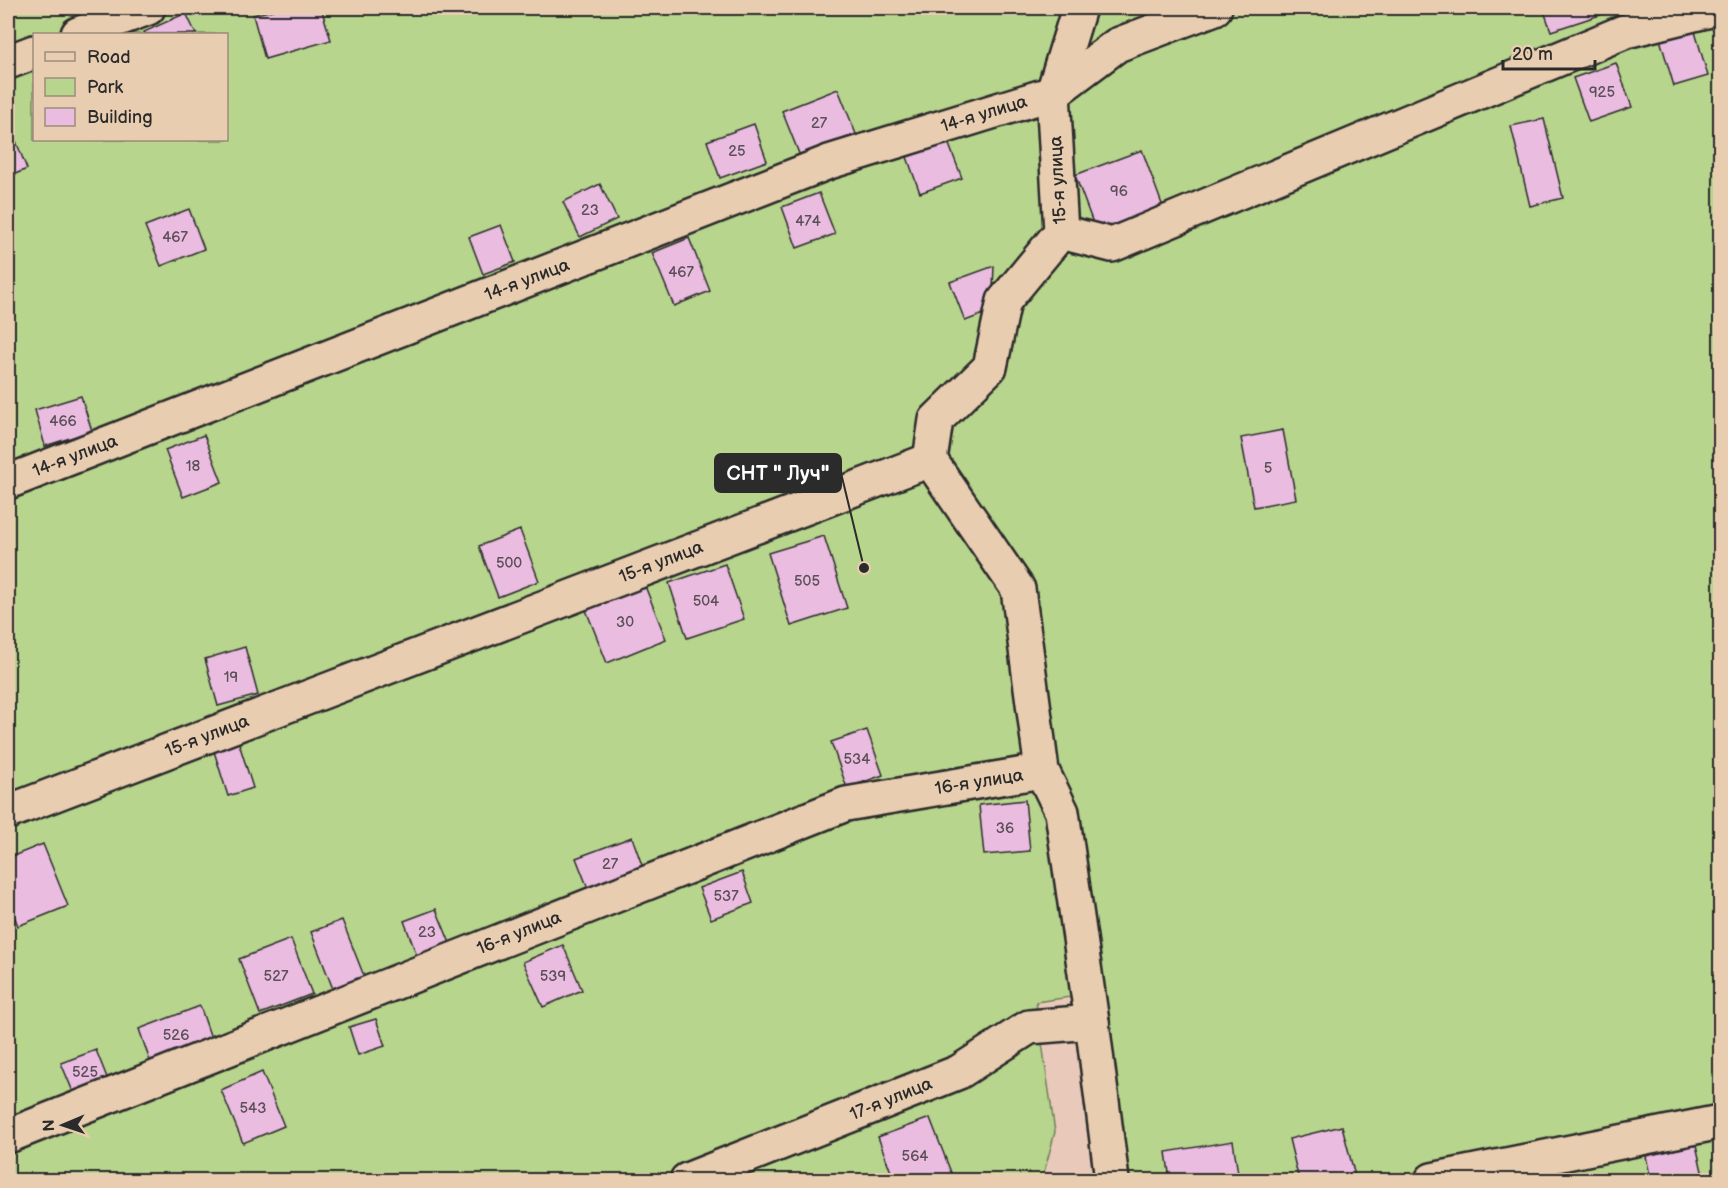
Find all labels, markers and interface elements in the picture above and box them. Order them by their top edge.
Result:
legend [33,33,228,141]
scale bar [1503,33,1594,71]
text: 20 m [1512,44,1553,65]
text: Road [87,47,131,68]
text: Park [87,77,123,98]
house number: 925 [1589,83,1615,102]
street label: 14-я улица [938,91,1030,137]
text: Building [87,107,153,128]
house number: 27 [811,114,828,133]
street label: 15-я улица [1045,135,1071,225]
house number: 25 [728,142,746,161]
house number: 96 [1110,182,1128,201]
house number: 23 [581,201,599,220]
house number: 474 [795,212,821,231]
house number: 467 [162,228,188,247]
street label: 14-я улица [482,254,573,306]
house number: 467 [668,263,694,282]
house number: 466 [49,412,77,431]
street label: 14-я улица [30,430,121,482]
callout: СНТ " Луч" [715,454,841,492]
house number: 18 [186,457,201,476]
house number: 5 [1264,459,1272,478]
text: СНТ " Луч" [727,462,829,486]
street label: 15-я улица [616,536,706,588]
house number: 500 [496,554,522,573]
house number: 505 [794,572,820,591]
house number: 504 [693,592,719,611]
house number: 30 [616,613,634,632]
house number: 19 [224,668,238,687]
street label: 15-я улица [162,710,252,762]
house number: 534 [844,750,870,769]
street label: 16-я улица [933,765,1025,799]
house number: 36 [996,819,1014,838]
house number: 27 [602,855,619,874]
house number: 537 [713,887,739,906]
street label: 16-я улица [474,906,565,959]
house number: 23 [418,923,436,942]
house number: 527 [264,967,289,986]
house number: 539 [540,967,566,986]
house number: 526 [163,1026,189,1045]
house number: 525 [72,1063,98,1082]
street label: 17-я улица [847,1073,936,1125]
north arrow [33,1095,93,1155]
house number: 543 [240,1099,266,1118]
text: N [40,1119,59,1132]
house number: 564 [902,1147,928,1166]

